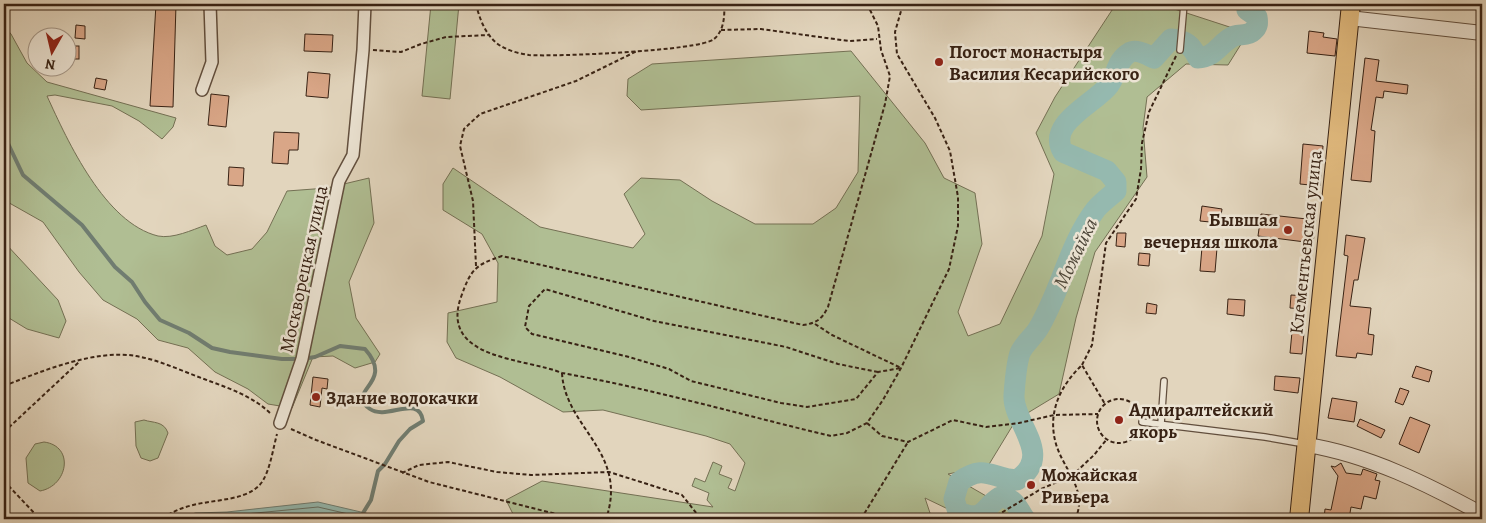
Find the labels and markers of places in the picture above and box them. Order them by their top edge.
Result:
place label: Погост монастыря Василия Кесарийского [949,39,1140,87]
marker: Погост монастыря Василия Кесарийского [933,56,945,68]
place label: Бывшая вечерняя школа [1144,207,1279,255]
marker: Бывшая вечерняя школа [1282,224,1294,236]
place label: Здание водокачки [326,385,478,411]
marker: Здание водокачки [310,391,322,403]
place label: Адмиралтейский якорь [1128,397,1273,445]
marker: Адмиралтейский якорь [1113,414,1125,426]
place label: Можайская Ривьера [1041,462,1137,510]
marker: Можайская Ривьера [1025,479,1037,491]

